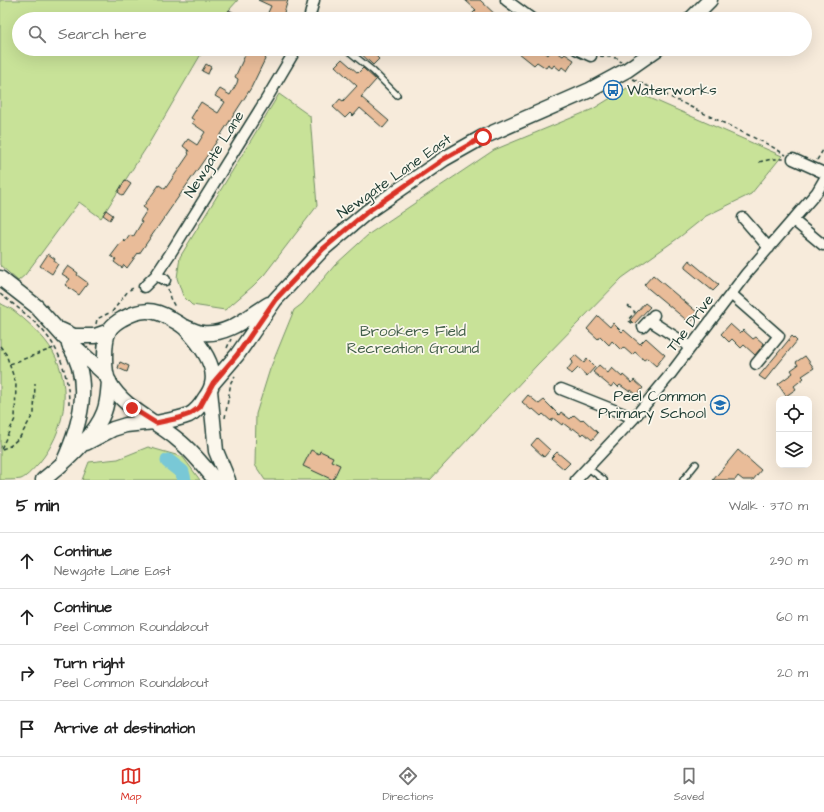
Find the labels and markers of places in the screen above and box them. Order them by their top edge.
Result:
bus stop icon: Waterworks [602,79,624,101]
place label: Waterworks [627,80,717,101]
place label: Peel Common Primary School [598,386,706,425]
school or university icon: Peel Common Primary School [709,394,731,416]

